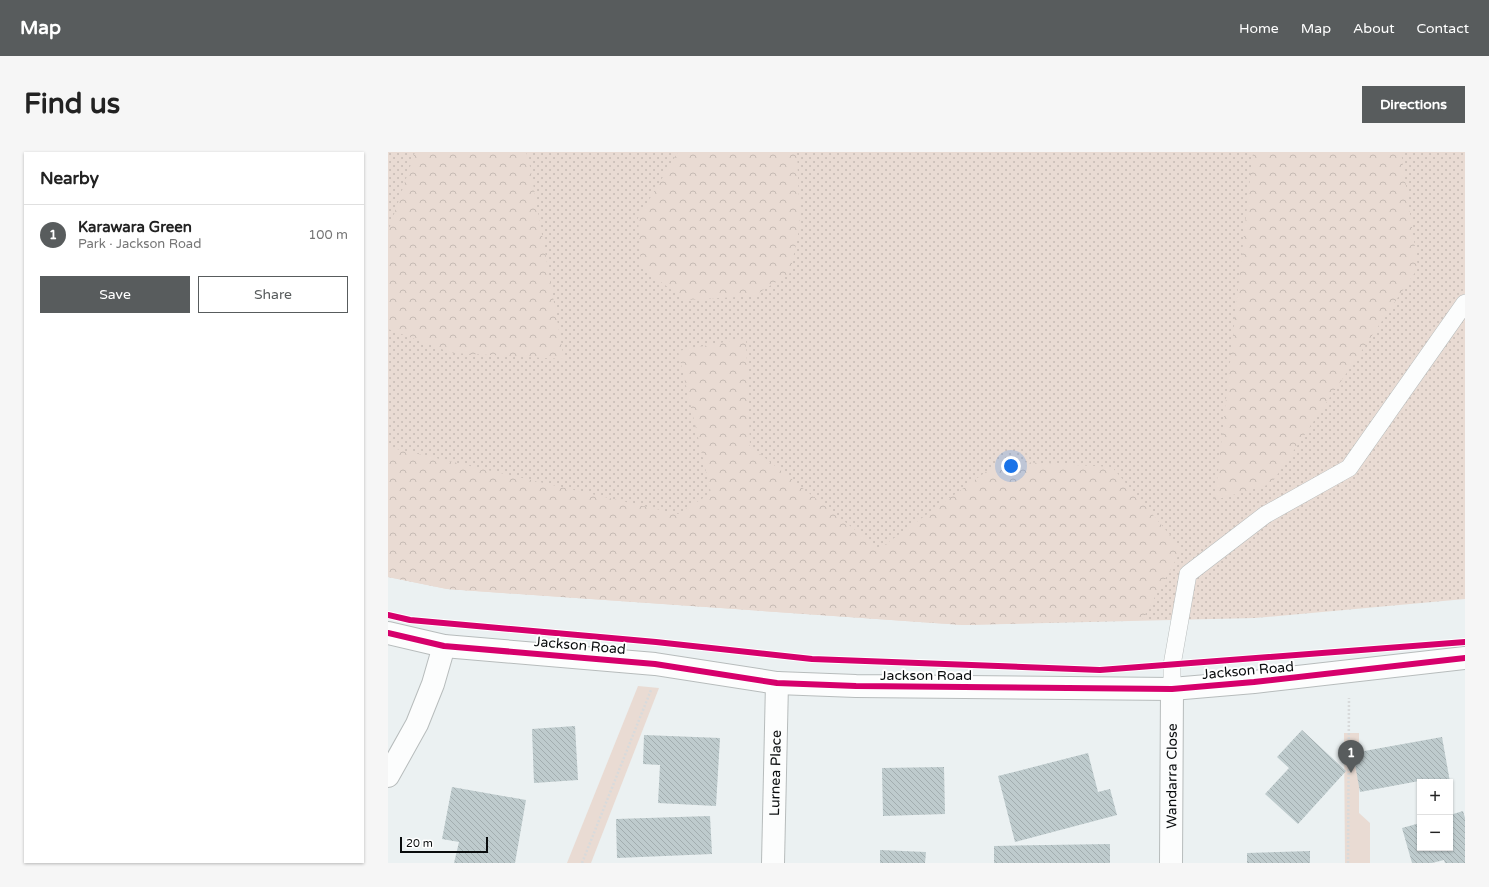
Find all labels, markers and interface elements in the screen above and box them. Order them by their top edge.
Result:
text: Map [20,17,61,39]
text: Home [1239,20,1279,37]
text: Map [1301,20,1331,37]
text: About [1353,20,1395,37]
text: Contact [1417,20,1469,37]
button: Directions [1362,86,1465,123]
text: Find us [24,87,120,121]
text: Nearby [40,168,99,189]
text: Karawara Green [78,218,192,236]
text: 1 [49,227,57,243]
text: 100 m [308,227,348,243]
text: Park · Jackson Road [78,236,201,252]
button: Save [40,276,190,313]
button: Share [198,276,348,313]
your location [1001,456,1021,476]
street label: Jackson Road [533,633,627,658]
street label: Jackson Road [1201,658,1295,683]
street label: Jackson Road [880,667,972,684]
street label: Wandarra Close [1163,723,1181,829]
street label: Lurnea Place [766,730,785,816]
pin: 1 [1338,740,1364,773]
map controls [1417,779,1453,851]
button: + [1417,779,1453,815]
button: − [1417,815,1453,851]
scale bar [400,835,488,854]
text: 20 m [406,837,433,850]

